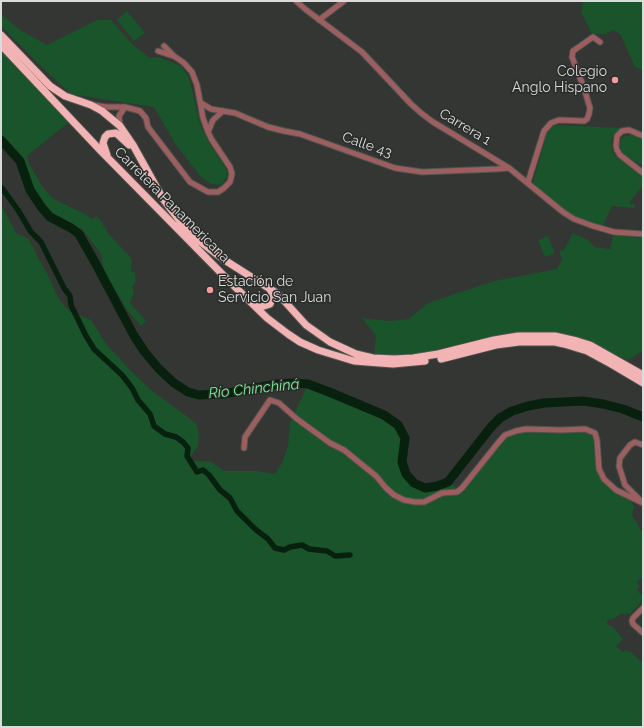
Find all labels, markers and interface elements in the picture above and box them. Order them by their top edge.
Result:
place label: Colegio Anglo Hispano [512,64,607,96]
marker: Colegio Anglo Hispano [610,75,620,85]
street label: Carrera 1 [436,105,494,149]
street label: Calle 43 [340,129,394,161]
street label: Carretera Panamericana [111,144,233,266]
place label: Estación de Servicio San Juan [218,274,331,306]
marker: Estación de Servicio San Juan [205,285,215,295]
water label: Río Chinchiná [208,375,300,403]

